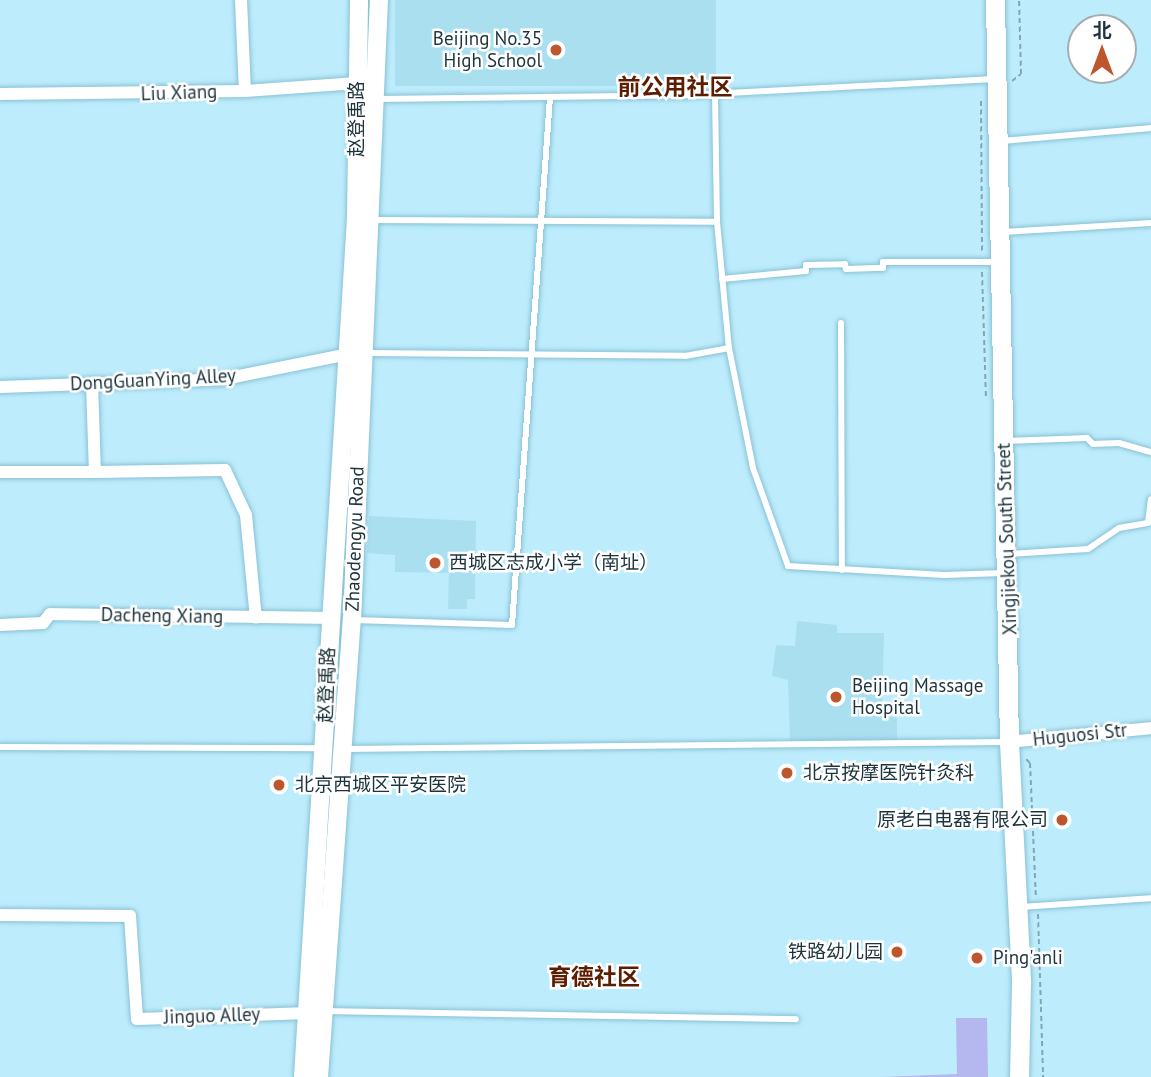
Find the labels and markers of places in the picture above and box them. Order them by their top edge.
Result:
place label: Beijing No.35 High School [433,28,542,72]
marker: Beijing No.35 High School [548,42,564,58]
place label: 西城区志成小学（南址） [449,552,658,574]
marker: 西城区志成小学（南址） [427,555,443,571]
place label: Beijing Massage Hospital [852,675,983,719]
marker: Beijing Massage Hospital [826,687,846,707]
place label: 北京按摩医院针灸科 [803,762,974,784]
marker: 北京按摩医院针灸科 [777,763,797,783]
place label: 北京西城区平安医院 [295,774,466,796]
marker: 北京西城区平安医院 [269,775,289,795]
place label: 原老白电器有限公司 [877,809,1048,831]
marker: 原老白电器有限公司 [1054,812,1070,828]
place label: 铁路幼儿园 [788,941,883,963]
marker: 铁路幼儿园 [889,944,905,960]
place label: Ping'anli [993,947,1063,969]
marker: Ping'anli [967,948,987,968]

